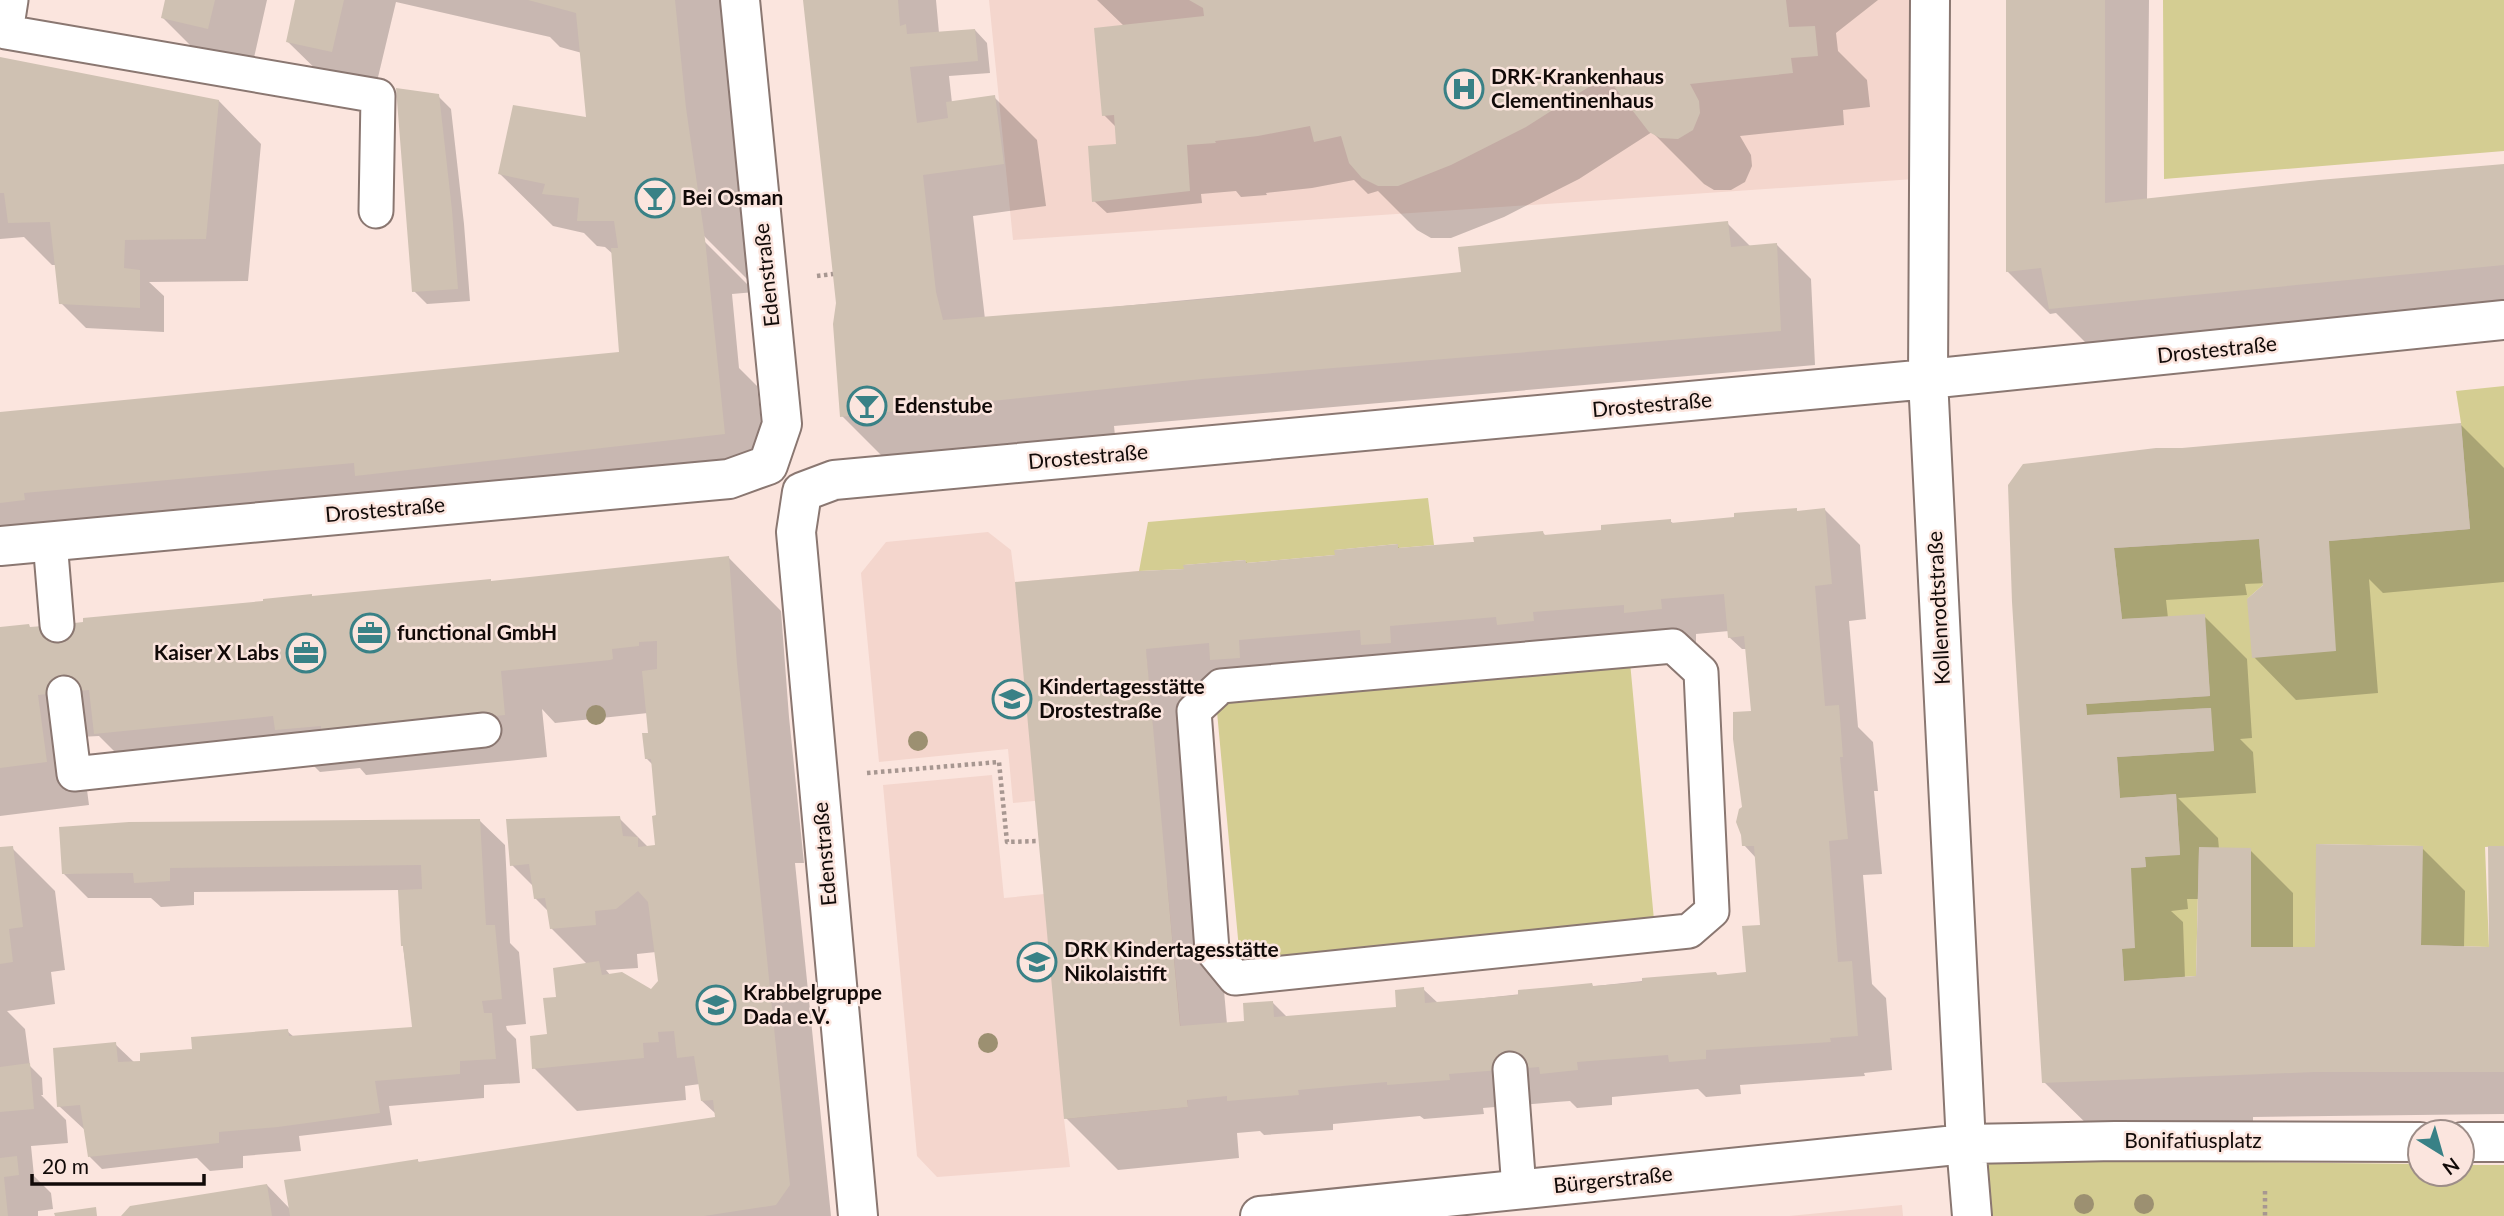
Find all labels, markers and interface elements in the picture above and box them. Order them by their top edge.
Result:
place label: DRK-Krankenhaus Clementinenhaus [1491,63,1664,112]
hospital icon: DRK-Krankenhaus Clementinenhaus [1443,68,1485,110]
bar icon: Bei Osman [634,177,676,219]
place label: Bei Osman [682,184,783,209]
street label: Edenstraße [748,222,783,328]
street label: Drostestraße [2156,330,2278,367]
bar icon: Edenstube [846,385,888,427]
street label: Drostestraße [1591,386,1713,421]
place label: Edenstube [894,392,993,417]
street label: Drostestraße [1027,438,1149,473]
street label: Drostestraße [324,491,446,526]
street label: Kollenrodtstraße [1921,531,1954,686]
office icon: functional GmbH [349,612,391,654]
place label: functional GmbH [397,619,557,644]
office icon: Kaiser X Labs [285,632,327,674]
place label: Kaiser X Labs [154,639,279,664]
place label: Kindertagesstätte Drostestraße [1039,673,1205,722]
school or university icon: Kindertagesstätte Drostestraße [991,678,1033,720]
street label: Edenstraße [807,801,840,907]
place label: DRK Kindertagesstätte Nikolaistift [1064,936,1279,985]
school or university icon: DRK Kindertagesstätte Nikolaistift [1016,941,1058,983]
place label: Krabbelgruppe Dada e.V. [743,979,882,1028]
school or university icon: Krabbelgruppe Dada e.V. [695,984,737,1026]
north arrow [2406,1118,2476,1188]
street label: Bonifatiusplatz [2124,1127,2262,1152]
scale bar [32,1142,203,1186]
text: 20 m [42,1153,89,1178]
text: N [2439,1153,2464,1181]
street label: Bürgerstraße [1552,1160,1674,1197]

